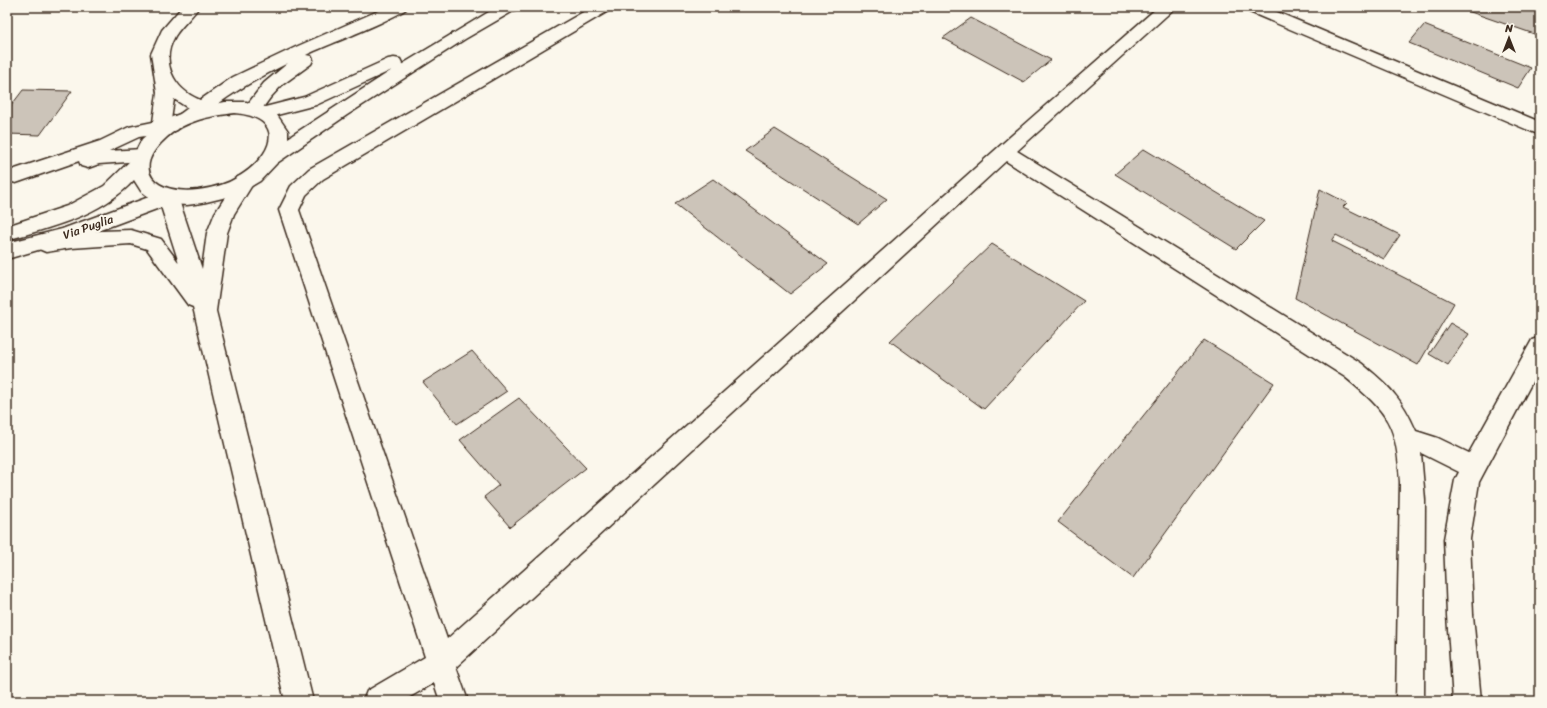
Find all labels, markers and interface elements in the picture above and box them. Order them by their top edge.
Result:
north arrow [1489,18,1529,58]
text: N [1504,19,1513,38]
street label: Via Puglia [60,208,117,246]

